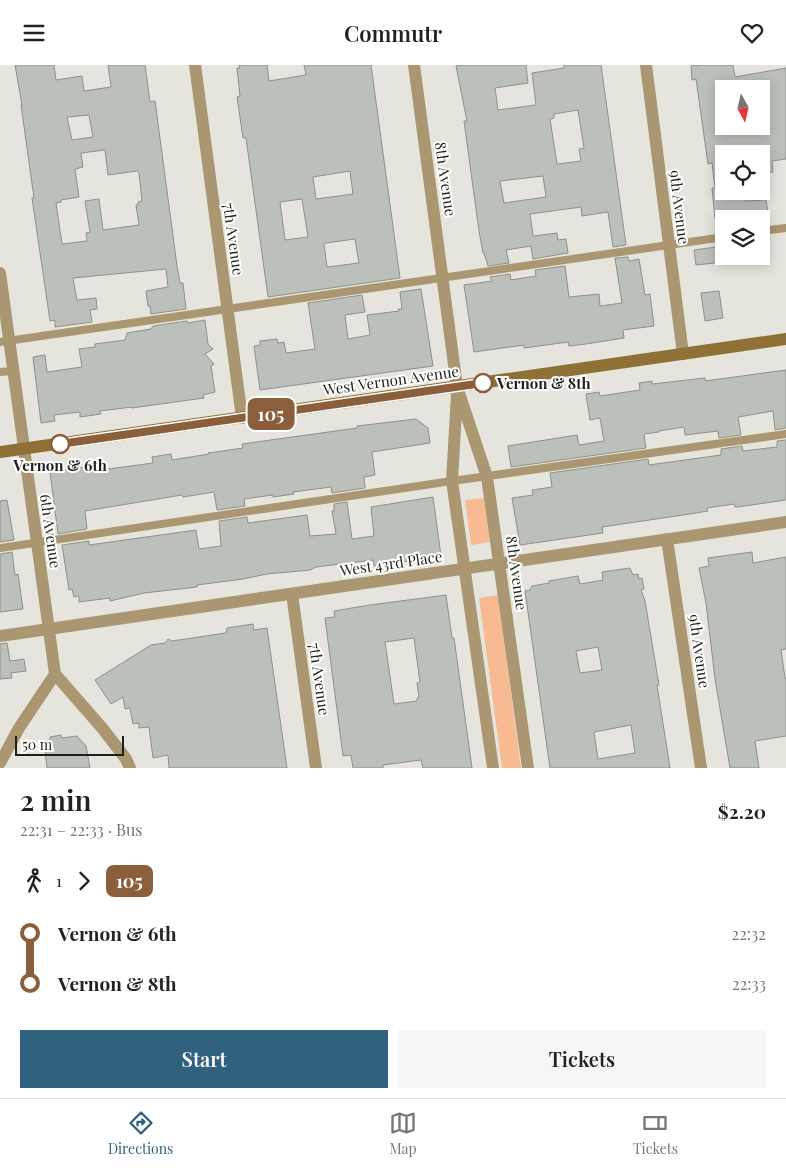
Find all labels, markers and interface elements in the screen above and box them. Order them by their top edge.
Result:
text: Commutr [344,18,442,48]
icon: menu [20,19,48,47]
icon: heart [738,19,766,47]
north arrow [715,80,770,135]
map controls [715,80,770,265]
street label: 8th Avenue [431,141,461,217]
button: locate [715,145,770,200]
street label: 9th Avenue [666,169,694,245]
street label: 7th Avenue [219,201,249,277]
button: layers [715,210,770,265]
street label: West Vernon Avenue [321,361,460,400]
marker: Vernon & 8th [473,373,493,393]
place label: Vernon & 8th [496,373,591,393]
line badge: 105 [242,398,300,430]
text: 105 [258,402,284,426]
marker: Vernon & 6th [50,434,70,454]
place label: Vernon & 6th [12,455,107,475]
street label: 6th Avenue [36,493,66,569]
street label: 8th Avenue [502,535,532,611]
street label: West 43rd Place [337,546,444,580]
street label: 9th Avenue [685,613,715,689]
street label: 7th Avenue [305,641,335,717]
scale bar [15,733,124,756]
text: 50 m [22,735,52,754]
text: 2 min [20,781,92,818]
text: $2.20 [718,798,766,824]
text: 22:31 – 22:33 · Bus [20,819,142,840]
icon: walk [20,867,48,895]
icon: forward [70,867,98,895]
text: 105 [116,869,143,893]
text: 1 [56,870,62,891]
text: Vernon & 6th [58,920,177,946]
text: 22:32 [732,923,766,944]
text: Vernon & 8th [58,970,177,996]
text: 22:33 [732,973,766,994]
button: Start [20,1030,388,1088]
button: Tickets [398,1030,766,1088]
tab: Directions [108,1109,173,1158]
tab: Map [389,1109,417,1158]
tab: Tickets [633,1109,678,1158]

